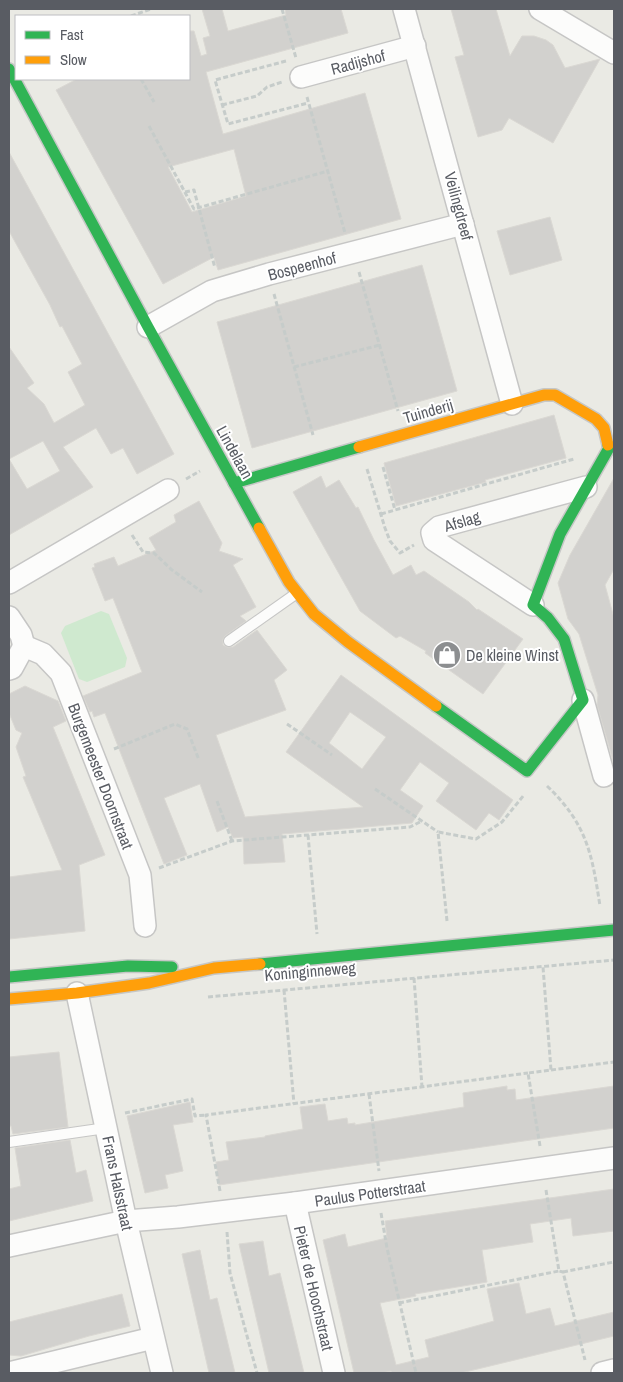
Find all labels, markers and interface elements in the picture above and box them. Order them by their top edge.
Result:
legend [15,15,190,80]
text: Fast [60,24,84,45]
street label: Radijshof [328,44,388,80]
text: Slow [60,49,87,70]
street label: Veilingdreef [439,169,479,243]
street label: Bospeenhof [265,246,339,286]
street label: Tuinderij [401,393,455,429]
street label: Lindelaan [211,421,259,483]
street label: Afslag [440,505,483,537]
shop icon: De kleine Winst [432,640,462,670]
place label: De kleine Winst [466,644,559,666]
street label: Burgemeester Doornstraat [63,700,139,852]
street label: Koninginneweg [264,956,357,986]
street label: Frans Halsstraat [97,1134,139,1233]
street label: Paulus Potterstraat [313,1174,427,1212]
street label: Pieter de Hoochstraat [289,1223,339,1353]

